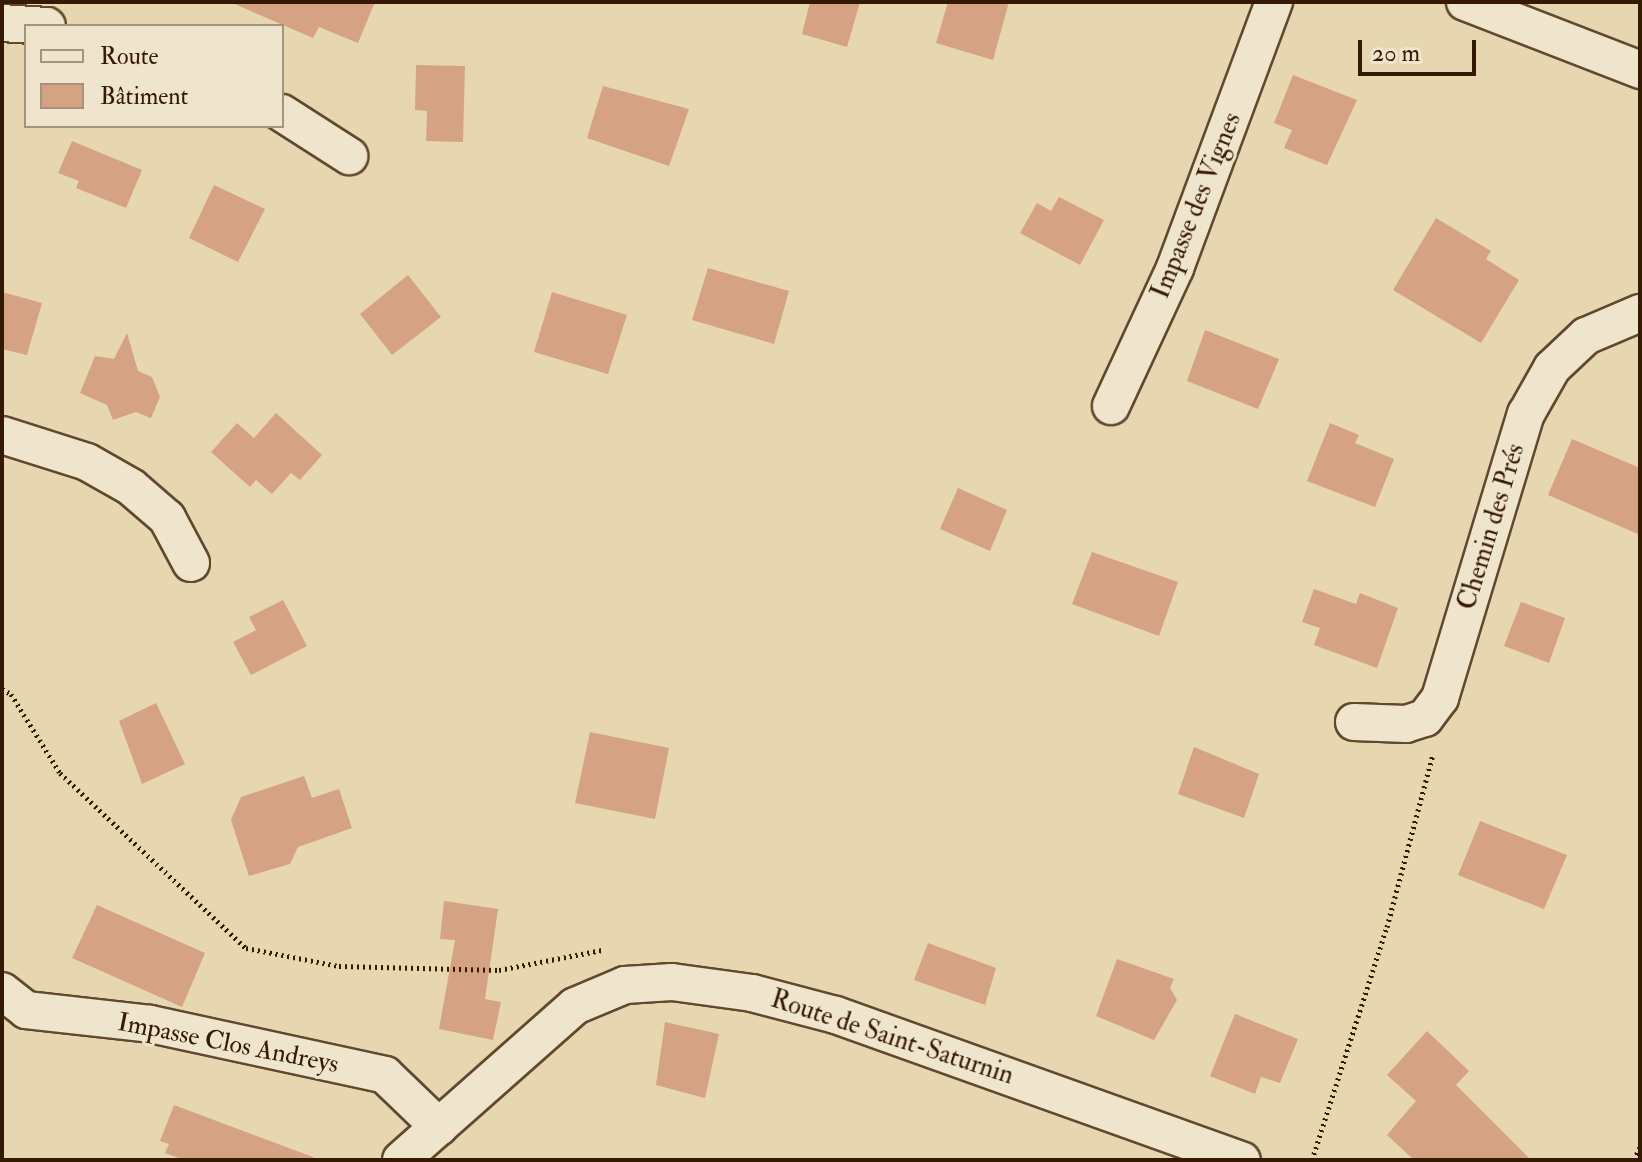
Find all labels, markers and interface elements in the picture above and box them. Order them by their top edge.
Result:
legend [24,24,284,128]
scale bar [1362,24,1480,74]
text: 20 m [1372,38,1420,69]
text: Route [100,41,159,72]
text: Bâtiment [100,81,188,112]
street label: Impasse des Vignes [1145,108,1249,304]
street label: Chemin des Prés [1452,440,1532,614]
street label: Route de Saint-Saturnin [767,984,1017,1092]
street label: Impasse Clos Andreys [115,1007,341,1081]

